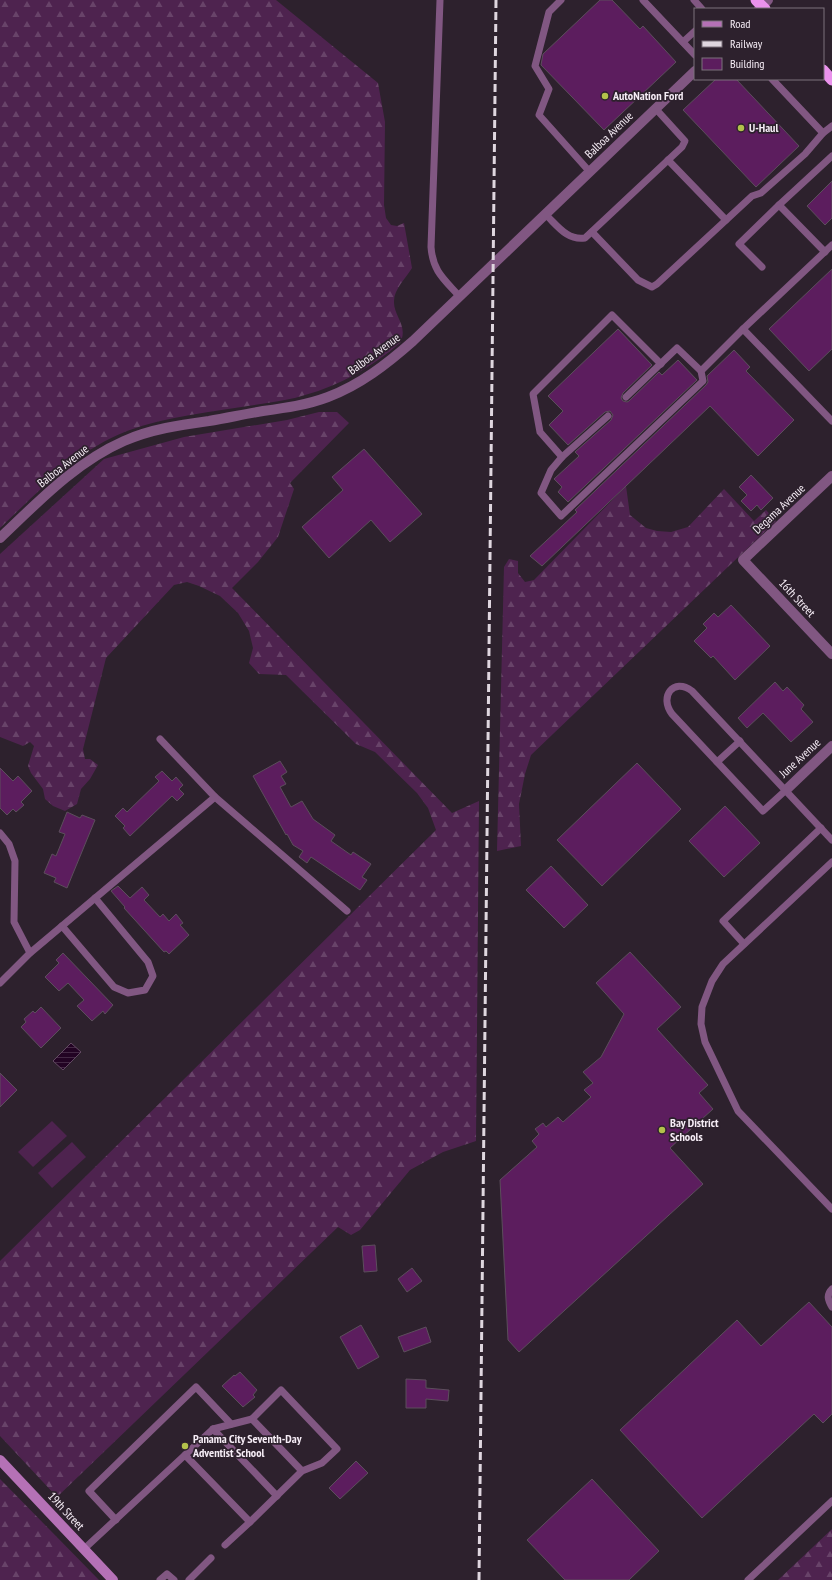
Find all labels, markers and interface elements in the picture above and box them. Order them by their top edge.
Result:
legend [694,8,824,80]
text: Road [730,16,750,31]
text: Railway [730,36,763,51]
text: Building [730,56,765,71]
place label: AutoNation Ford [612,88,683,103]
marker: AutoNation Ford [600,91,610,101]
street label: Balboa Avenue [581,108,636,161]
place label: U-Haul [749,120,778,135]
marker: U-Haul [736,123,746,133]
street label: Balboa Avenue [345,330,403,378]
street label: Balboa Avenue [34,441,91,490]
street label: Degama Avenue [749,481,808,537]
street label: 16th Street [776,575,819,620]
street label: June Avenue [775,735,823,781]
place label: Bay District Schools [670,1115,719,1144]
marker: Bay District Schools [657,1125,667,1135]
place label: Panama City Seventh-Day Adventist School [192,1431,302,1460]
marker: Panama City Seventh-Day Adventist School [180,1441,190,1451]
street label: 19th Street [45,1488,88,1533]

